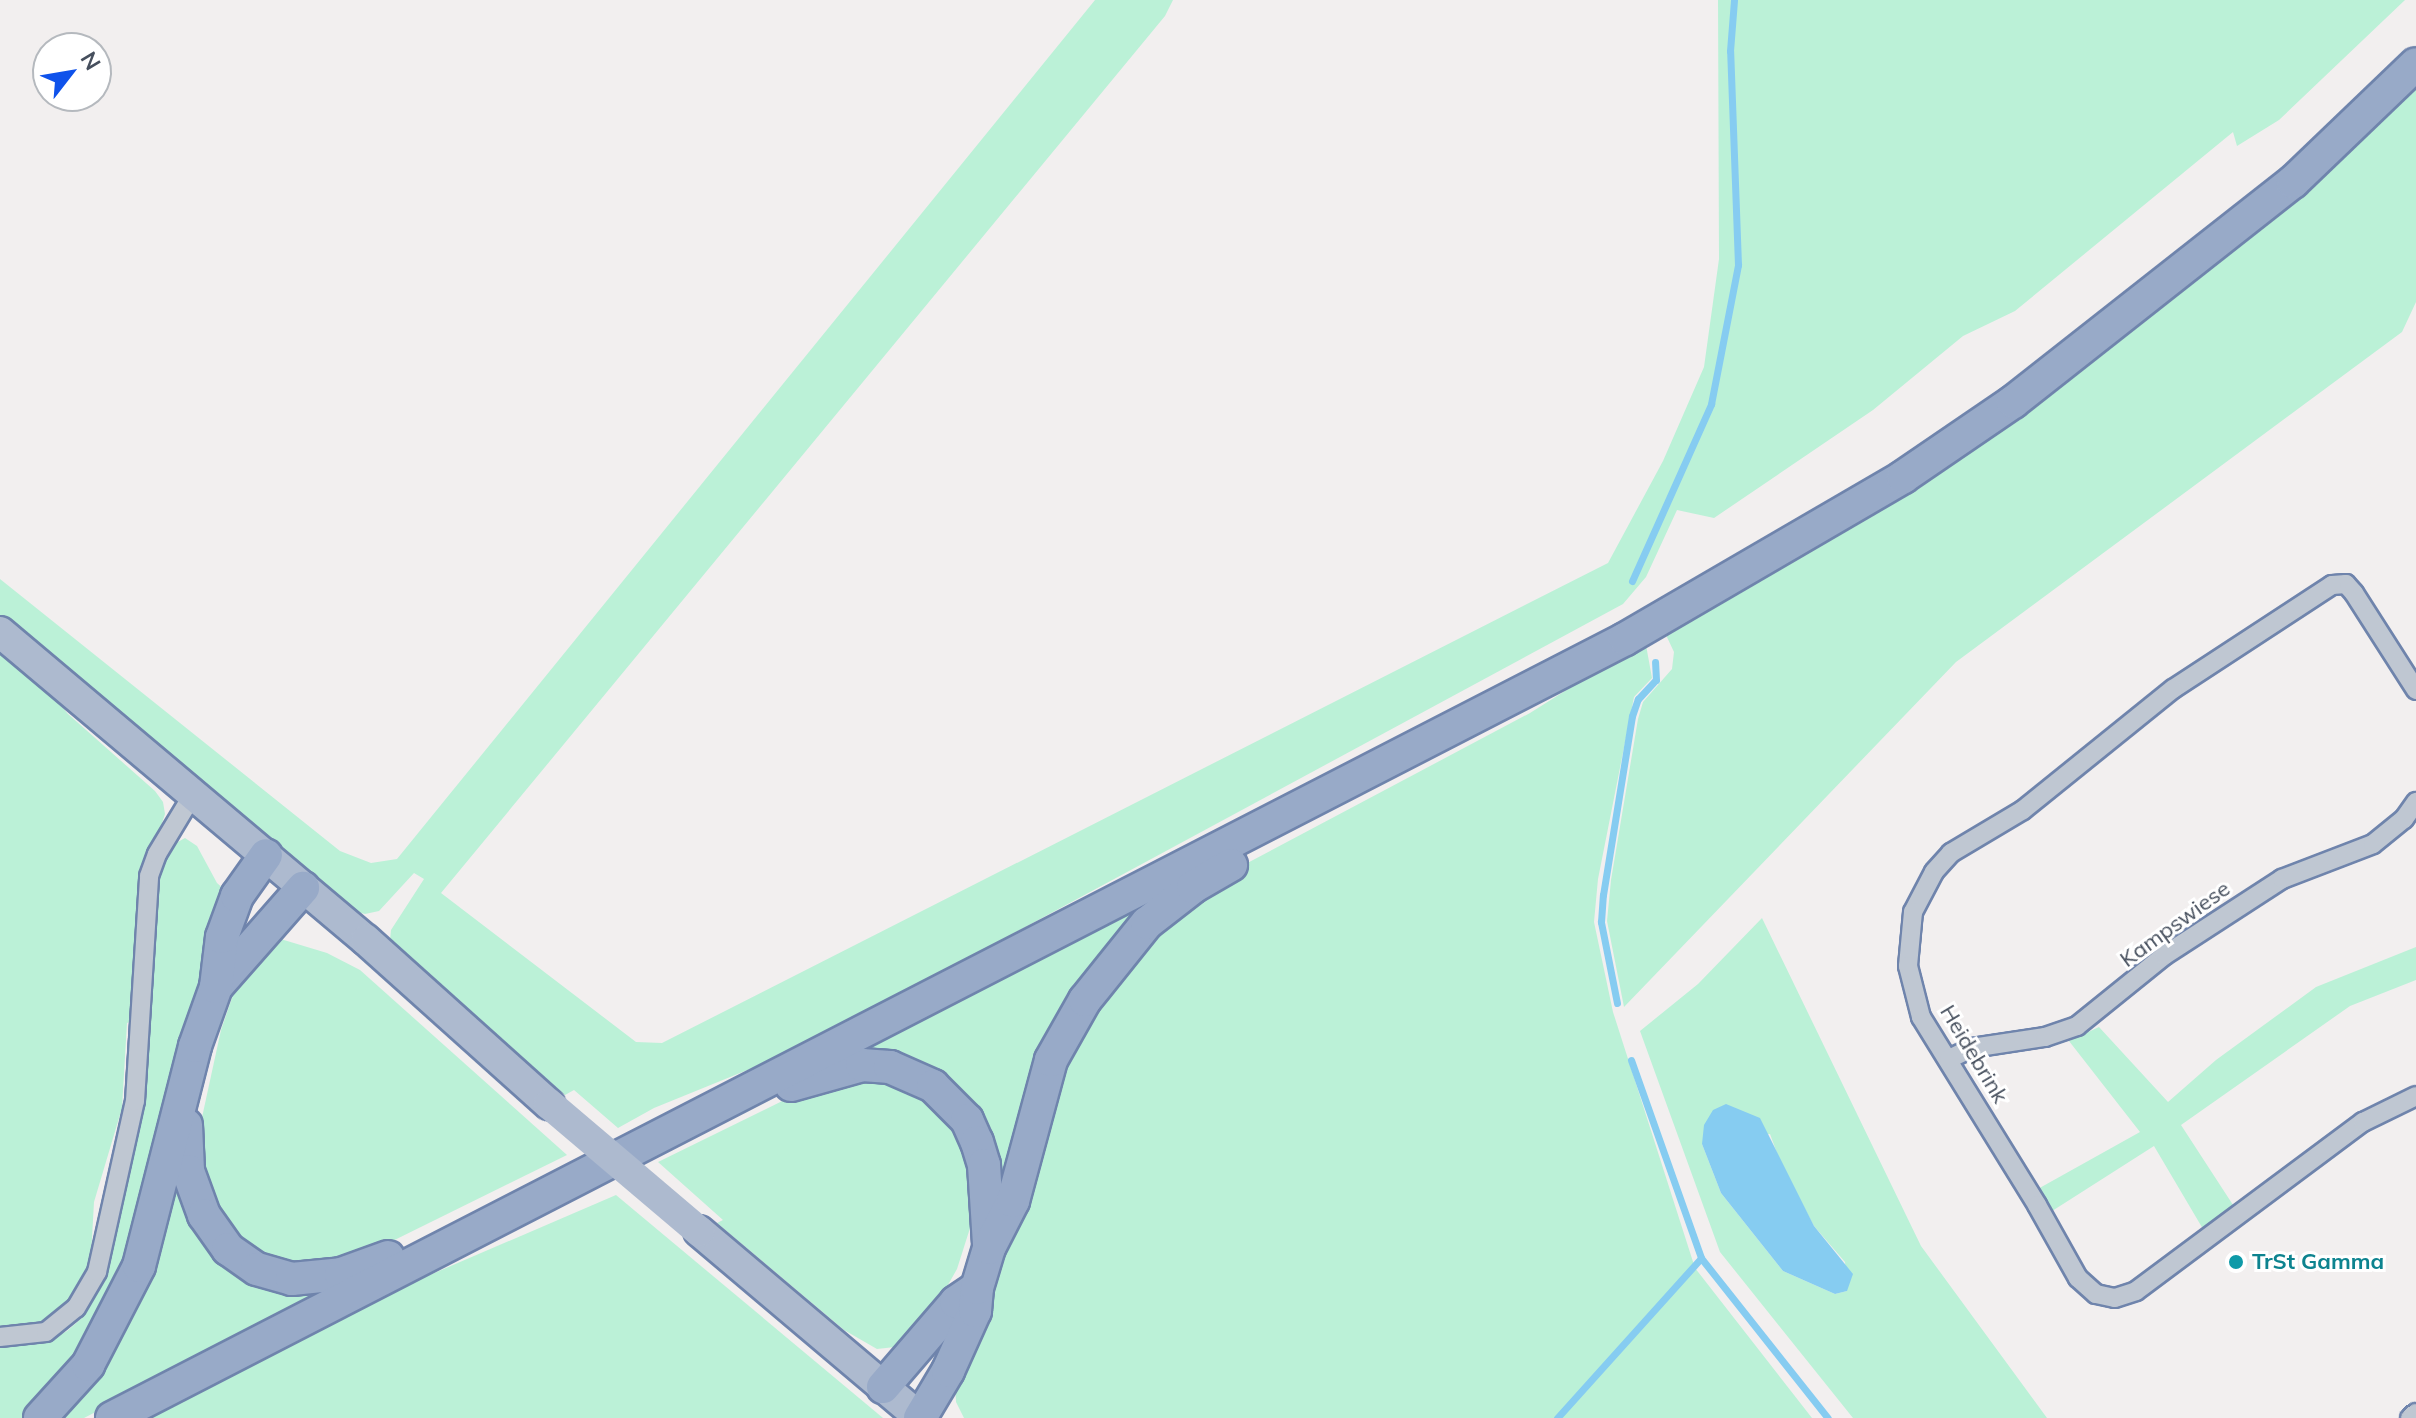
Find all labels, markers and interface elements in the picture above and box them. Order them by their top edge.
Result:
north arrow [32,32,112,112]
text: N [75,46,107,75]
street label: Kampswiese [2115,875,2235,973]
street label: Heidebrink [1934,1000,2014,1108]
place label: TrSt Gamma [2252,1249,2384,1275]
marker: TrSt Gamma [2227,1253,2245,1271]

